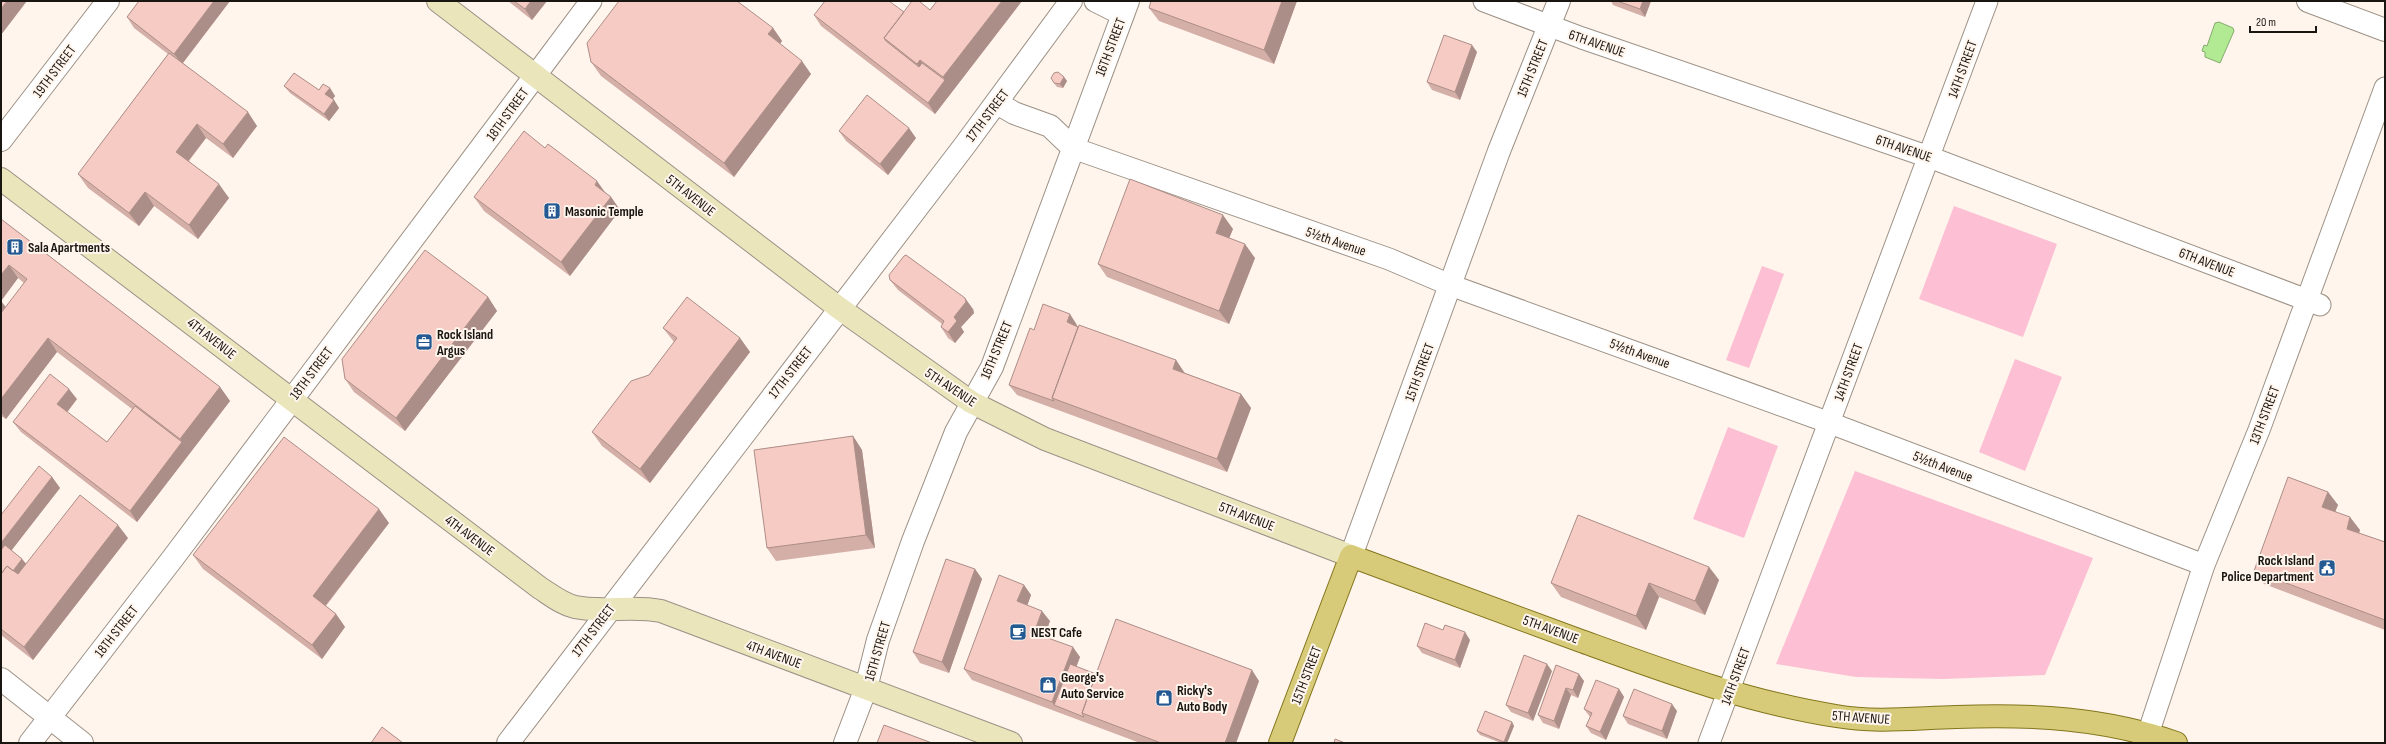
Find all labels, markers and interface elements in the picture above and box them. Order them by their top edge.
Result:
scale bar [2250,8,2316,34]
street label: 16TH STREET [1092,15,1129,79]
text: 20 m [2256,15,2276,30]
street label: 6TH AVENUE [1566,26,1627,61]
street label: 15TH STREET [1513,37,1552,100]
street label: 14TH STREET [1944,38,1981,100]
street label: 19TH STREET [29,41,80,101]
street label: 18TH STREET [483,84,532,144]
street label: 17TH STREET [962,86,1013,145]
street label: 6TH AVENUE [1873,131,1934,166]
street label: 5TH AVENUE [663,171,719,220]
building icon: Masonic Temple [542,201,562,221]
place label: Masonic Temple [565,203,644,220]
street label: 5½th Avenue [1303,223,1368,260]
building icon: Sala Apartments [5,237,25,257]
place label: Sala Apartments [28,239,110,256]
street label: 6TH AVENUE [2176,244,2237,281]
street label: 4TH AVENUE [184,314,240,363]
street label: 16TH STREET [977,318,1016,382]
place label: Rock Island Argus [436,326,493,359]
office icon: Rock Island Argus [414,332,434,352]
street label: 5½th Avenue [1607,335,1672,372]
street label: 15TH STREET [1401,340,1438,404]
street label: 14TH STREET [1830,341,1867,403]
street label: 18TH STREET [286,343,337,403]
street label: 17TH STREET [765,343,816,402]
street label: 5TH AVENUE [922,364,980,411]
street label: 13TH STREET [2246,383,2283,447]
street label: 5½th Avenue [1911,447,1975,486]
street label: 5TH AVENUE [1217,498,1277,535]
street label: 4TH AVENUE [442,511,498,560]
place label: Rock Island Police Department [2221,552,2314,585]
public building icon: Rock Island Police Department [2317,558,2337,578]
street label: 17TH STREET [568,601,619,660]
street label: 18TH STREET [91,602,142,661]
street label: 5TH AVENUE [1521,612,1581,647]
street label: 16TH STREET [861,619,894,683]
cafe icon: NEST Cafe [1008,622,1028,642]
place label: NEST Cafe [1031,624,1082,641]
street label: 4TH AVENUE [744,637,804,672]
street label: 15TH STREET [1288,643,1325,707]
street label: 14TH STREET [1717,645,1754,707]
place label: George's Auto Service [1060,669,1124,702]
shop icon: George's Auto Service [1038,675,1058,695]
place label: Ricky's Auto Body [1176,682,1227,715]
shop icon: Ricky's Auto Body [1154,688,1174,708]
street label: 5TH AVENUE [1831,707,1891,728]

